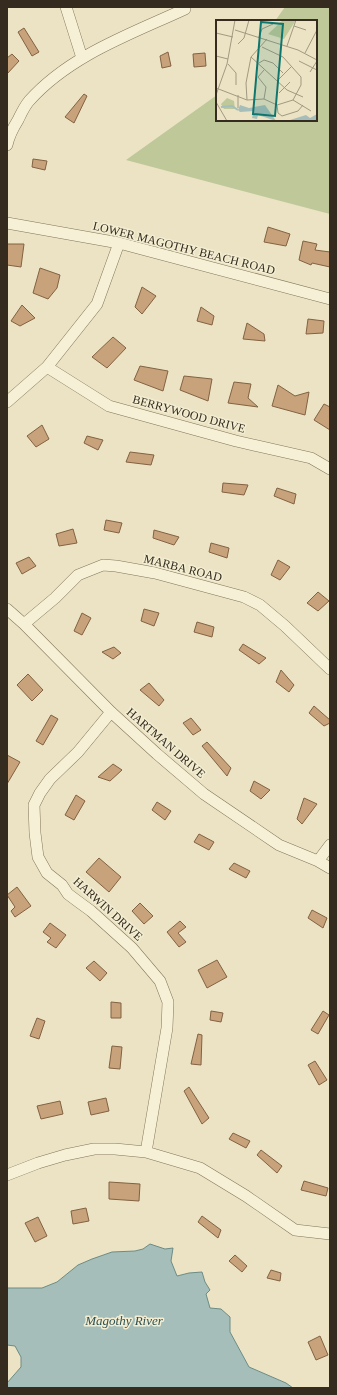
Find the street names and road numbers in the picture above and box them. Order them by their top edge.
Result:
street label: LOWER MAGOTHY BEACH ROAD [91,219,277,278]
street label: BERRYWOOD DRIVE [131,392,247,436]
street label: MARBA ROAD [142,551,224,585]
street label: HARTMAN DRIVE [124,705,208,781]
street label: HARWIN DRIVE [70,874,146,944]

